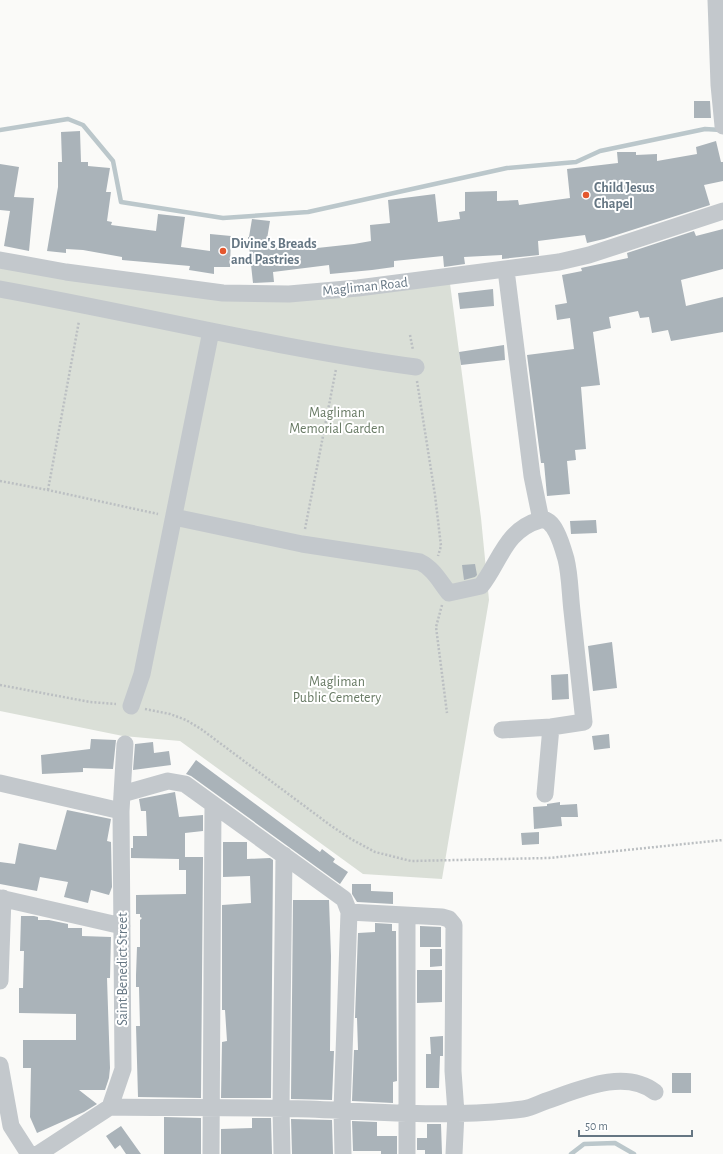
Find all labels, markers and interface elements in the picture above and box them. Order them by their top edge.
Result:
place label: Child Jesus Chapel [594,181,655,211]
marker: Child Jesus Chapel [581,190,591,200]
place label: Divine's Breads and Pastries [231,237,317,267]
marker: Divine's Breads and Pastries [218,246,228,256]
street label: Magliman Road [322,276,409,298]
park label: Magliman Memorial Garden [289,406,385,436]
park label: Magliman Public Cemetery [293,675,381,705]
street label: Saint Benedict Street [116,912,130,1026]
scale bar [579,1112,692,1138]
text: 50 m [585,1120,608,1132]

